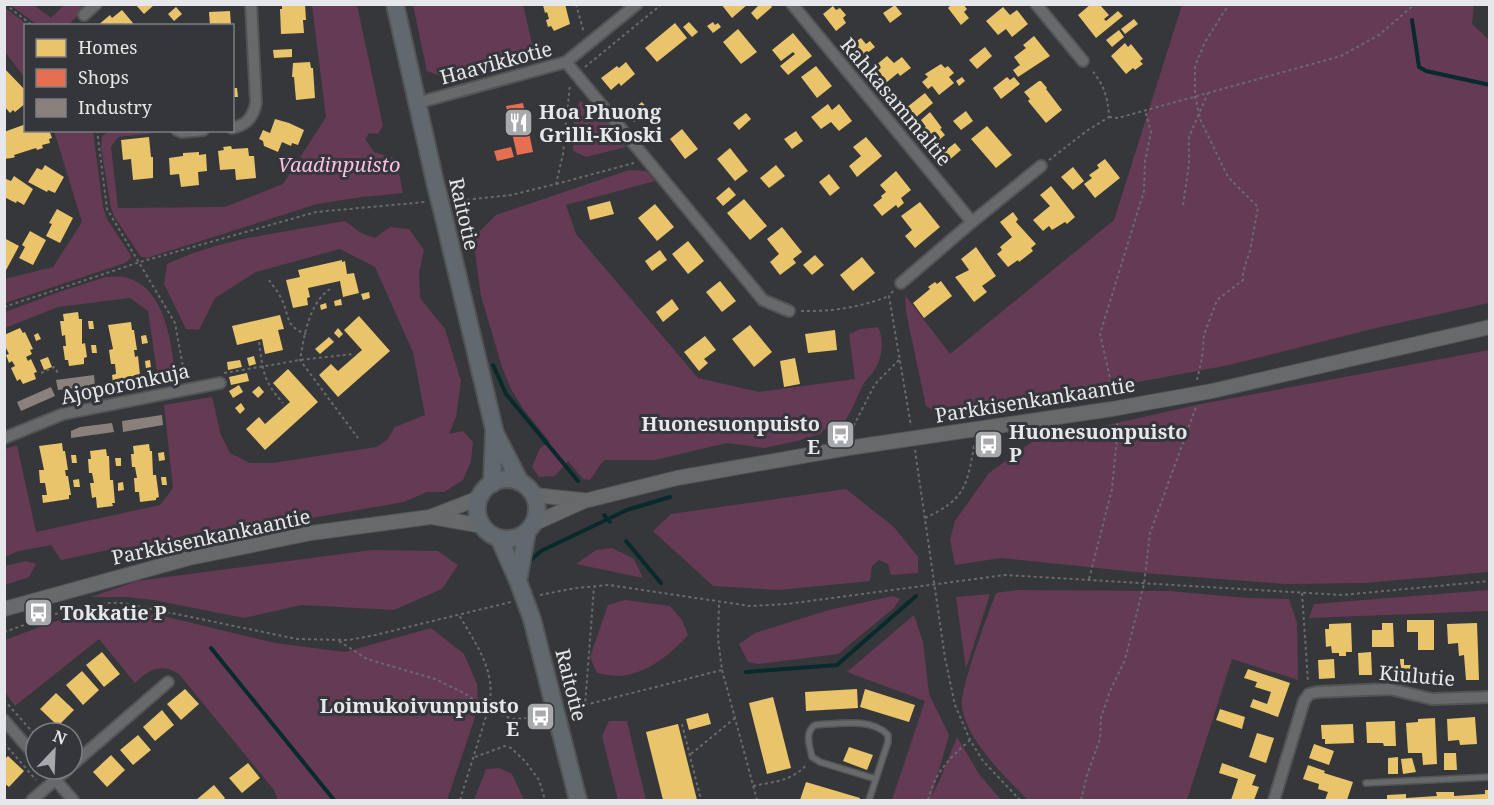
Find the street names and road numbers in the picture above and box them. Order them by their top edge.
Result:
street label: Rahkasammaltie [835,32,958,172]
street label: Haavikkotie [437,35,555,90]
street label: Raitotie [443,175,486,253]
street label: Ajoporonkuja [58,357,192,410]
street label: Parkkisenkankaantie [933,370,1137,429]
street label: Parkkisenkankaantie [109,502,313,571]
street label: Raitotie [549,646,593,724]
street label: Kiulutie [1378,659,1456,692]

